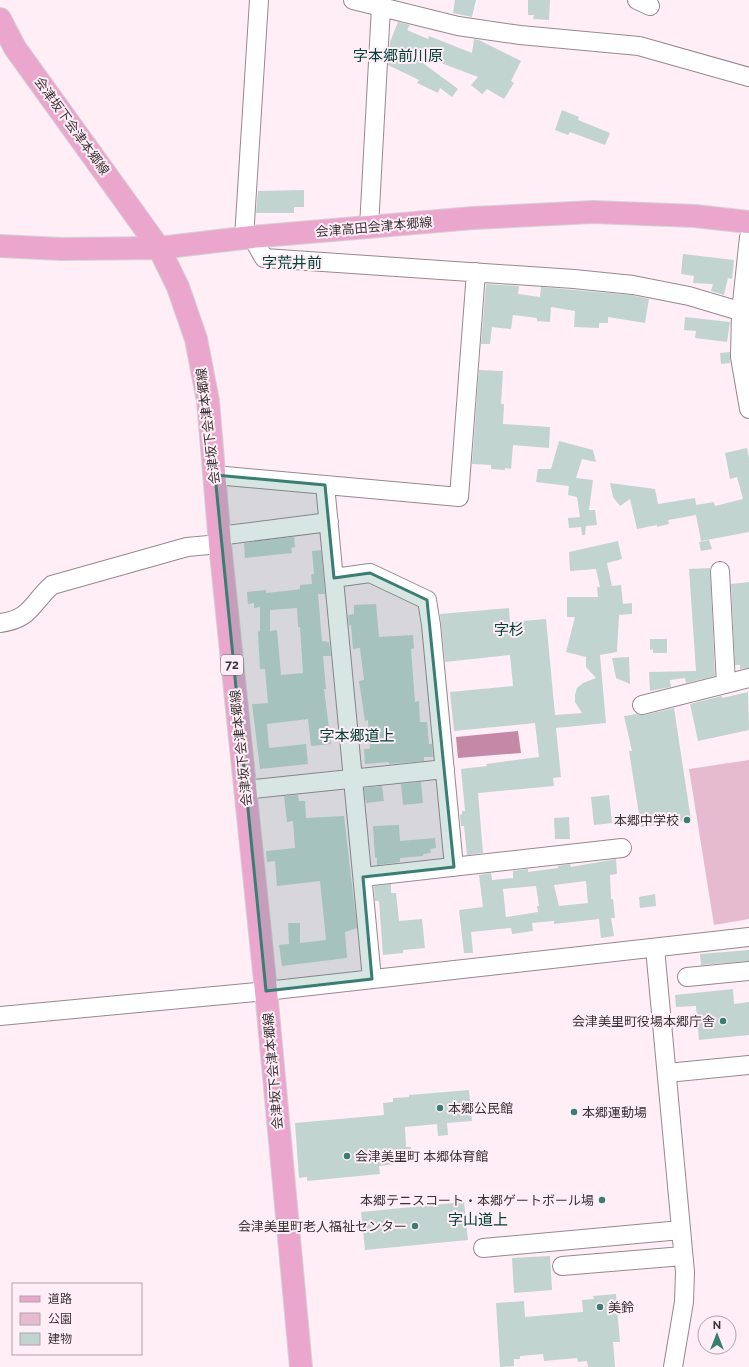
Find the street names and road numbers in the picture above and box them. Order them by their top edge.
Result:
street label: 会津坂下会津本郷線 [32,74,112,178]
street label: 会津高田会津本郷線 [315,214,433,240]
street label: 会津坂下会津本郷線 [193,367,223,485]
road number: 72 [221,655,243,675]
street label: 会津坂下会津本郷線 [227,689,255,807]
street label: 会津坂下会津本郷線 [260,1012,286,1130]

